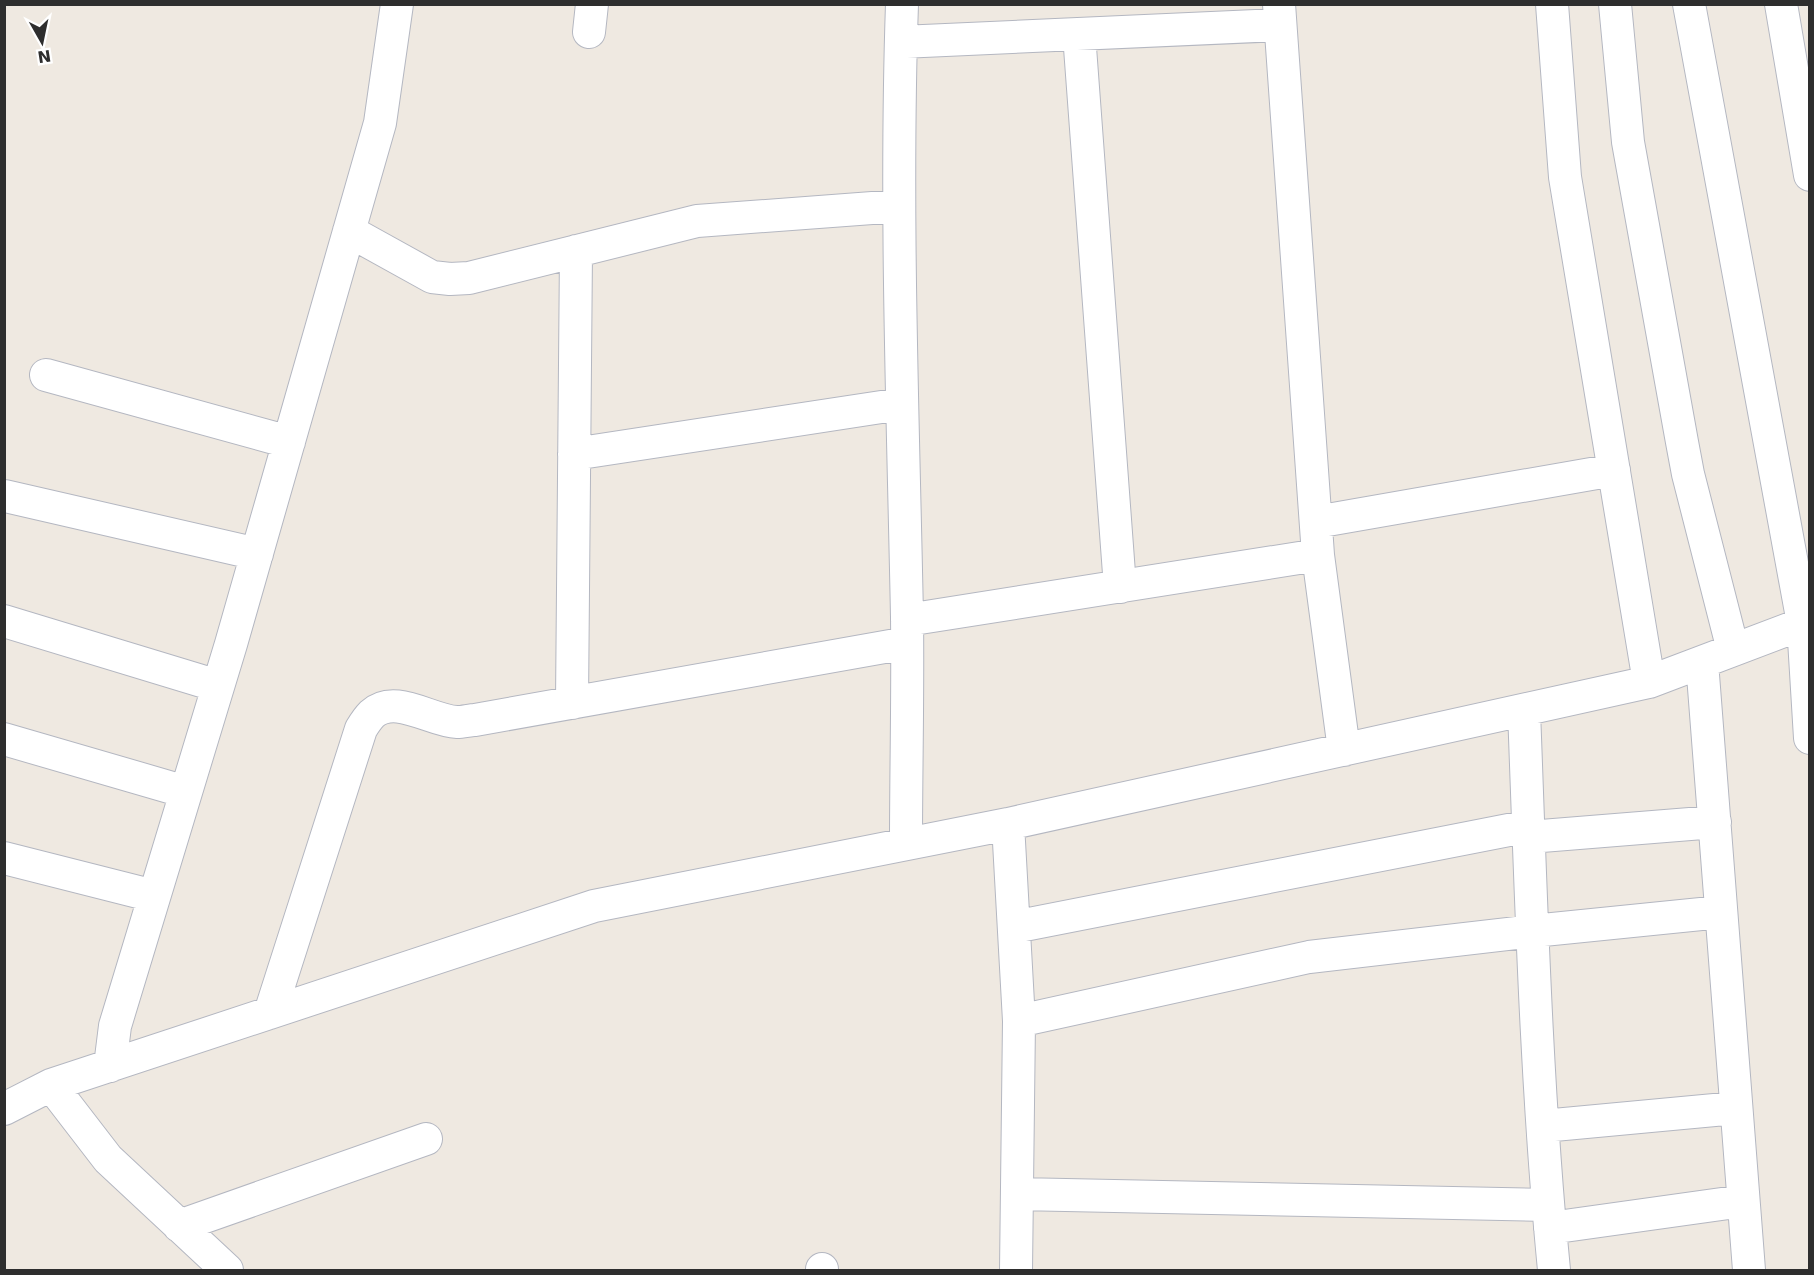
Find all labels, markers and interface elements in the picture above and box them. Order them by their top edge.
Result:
north arrow [12,12,72,72]
text: N [36,46,52,67]

